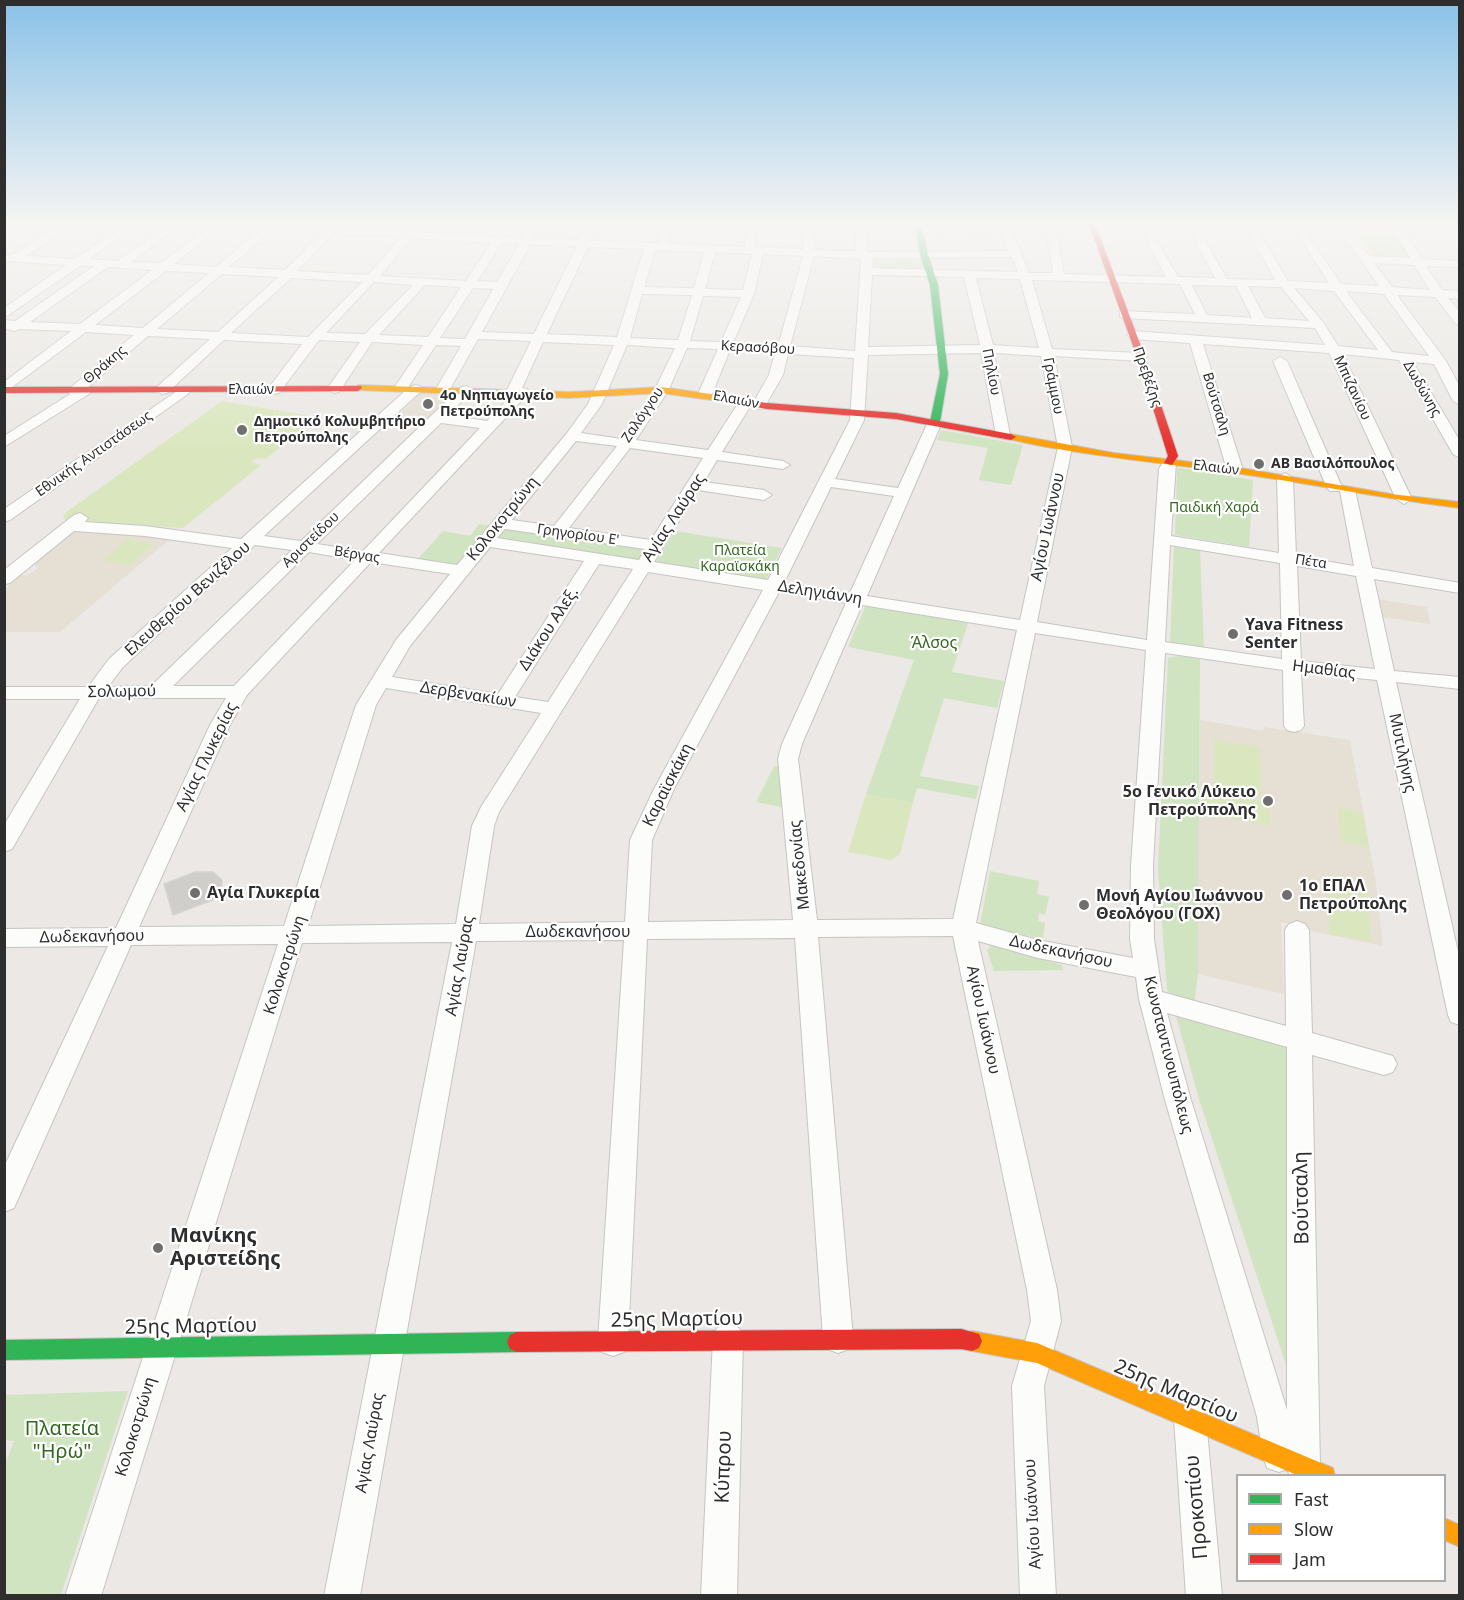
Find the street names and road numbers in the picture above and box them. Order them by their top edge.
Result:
street label: Κερασόβου [720,338,796,358]
street label: Θράκης [80,342,130,388]
street label: Πρεβέζης [1129,345,1165,409]
street label: Πηλίου [978,347,1004,397]
street label: Μπιζανίου [1330,353,1374,423]
street label: Γράμμου [1039,356,1067,416]
street label: Δωδώνης [1399,358,1445,420]
street label: Βούτσαλη [1198,370,1234,438]
street label: Ελαιών [228,382,274,398]
street label: Ζαλόγγου [618,384,668,446]
street label: Ελαιών [712,387,760,413]
street label: Εθνικής Αντιστάσεως [33,407,155,501]
street label: Ελαιών [1192,457,1240,479]
street label: Αγίας Λαύρας [638,470,710,566]
street label: Αγίου Ιωάννου [1027,471,1069,583]
street label: Κολοκοτρώνη [463,473,543,565]
street label: Αριστείδου [279,509,343,571]
street label: Γρηγορίου Ε' [536,521,620,549]
street label: Ελευθερίου Βενιζέλου [121,538,255,660]
street label: Βέργας [333,543,381,567]
street label: Πέτα [1294,551,1328,573]
street label: Δεληγιάννη [776,577,864,609]
street label: Διάκου Αλεξ. [515,584,583,674]
street label: Ημαθίας [1291,657,1357,683]
street label: Δερβενακίων [419,678,517,712]
street label: Σολωμού [88,682,156,702]
street label: Αγίας Γλυκερίας [172,699,242,815]
street label: Μυτιλήνης [1384,711,1420,795]
street label: Καραϊσκάκη [639,740,697,830]
street label: Μακεδονίας [786,819,814,911]
street label: Κολοκοτρώνη [260,913,310,1017]
street label: Αγίας Λαύρας [442,914,478,1018]
street label: Δωδεκανήσου [525,922,631,942]
street label: Δωδεκανήσου [39,926,145,948]
street label: Δωδεκανήσου [1008,932,1114,972]
street label: Αγίου Ιωάννου [962,964,1004,1076]
street label: Κωνσταντινουπόλεως [1139,974,1197,1136]
street label: Βούτσαλη [1289,1151,1315,1245]
street label: 25ης Μαρτίου [611,1307,743,1333]
street label: 25ης Μαρτίου [125,1314,257,1340]
street label: 25ης Μαρτίου [1110,1355,1242,1429]
street label: Κολοκοτρώνη [112,1375,160,1479]
street label: Αγίας Λαύρας [352,1391,388,1495]
street label: Κύπρου [711,1430,737,1504]
street label: Προκοπίου [1180,1454,1214,1560]
street label: Αγίου Ιωάννου [1021,1458,1045,1570]

